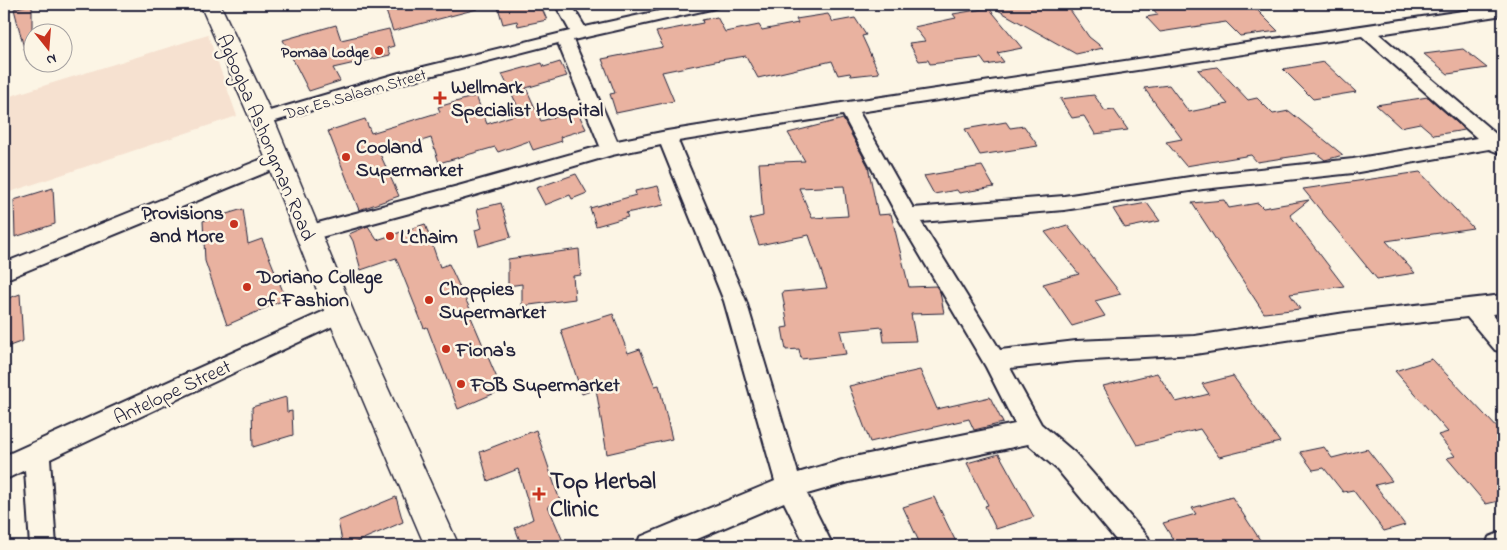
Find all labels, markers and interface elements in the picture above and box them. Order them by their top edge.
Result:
north arrow [22,22,72,72]
street label: Agbogba Ashongman Road [207,30,321,246]
place label: Pomaa Lodge [281,41,370,66]
marker: Pomaa Lodge [373,45,385,57]
text: N [44,48,59,70]
street label: Dar Es Salaam Street [281,63,430,127]
place label: Wellmark Specialist Hospital [451,74,603,126]
marker: Wellmark Specialist Hospital [433,91,447,105]
place label: Cooland Supermarket [356,134,463,186]
marker: Cooland Supermarket [340,151,352,163]
place label: Provisions and More [141,200,225,252]
marker: Provisions and More [228,218,240,230]
place label: L’chaim [400,224,458,253]
marker: L’chaim [384,230,396,242]
place label: Doriano College of Fashion [256,264,383,316]
place label: Choppies Supermarket [439,276,546,328]
marker: Doriano College of Fashion [241,281,253,293]
marker: Choppies Supermarket [423,294,435,306]
place label: Fiona's [455,337,516,366]
marker: Fiona's [440,343,452,355]
street label: Antelope Street [109,353,237,433]
place label: FOB Supermarket [470,372,620,401]
marker: FOB Supermarket [455,378,467,390]
place label: Top Herbal Clinic [550,465,656,528]
marker: Top Herbal Clinic [532,487,546,501]

